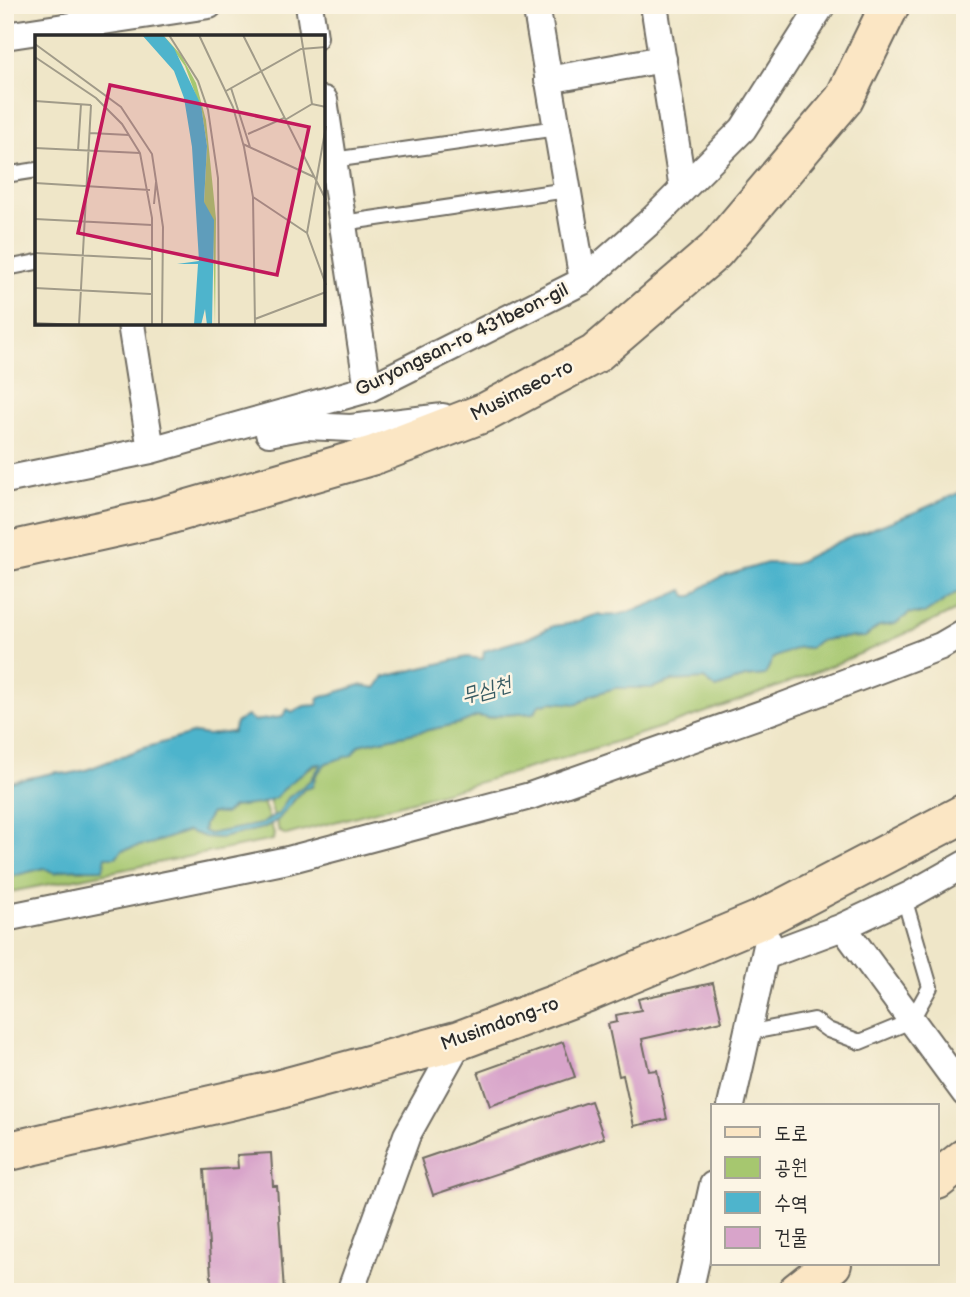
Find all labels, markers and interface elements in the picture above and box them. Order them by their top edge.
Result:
inset map [35,35,326,326]
street label: Guryongsan-ro 431beon-gil [352,278,572,402]
street label: Musimseo-ro [467,355,577,427]
water label: 무심천 [458,670,516,709]
street label: Musimdong-ro [438,992,562,1056]
legend [711,1104,939,1266]
text: 도로 [774,1121,808,1146]
text: 공원 [774,1155,808,1180]
text: 수역 [774,1191,808,1216]
text: 건물 [774,1225,808,1250]

